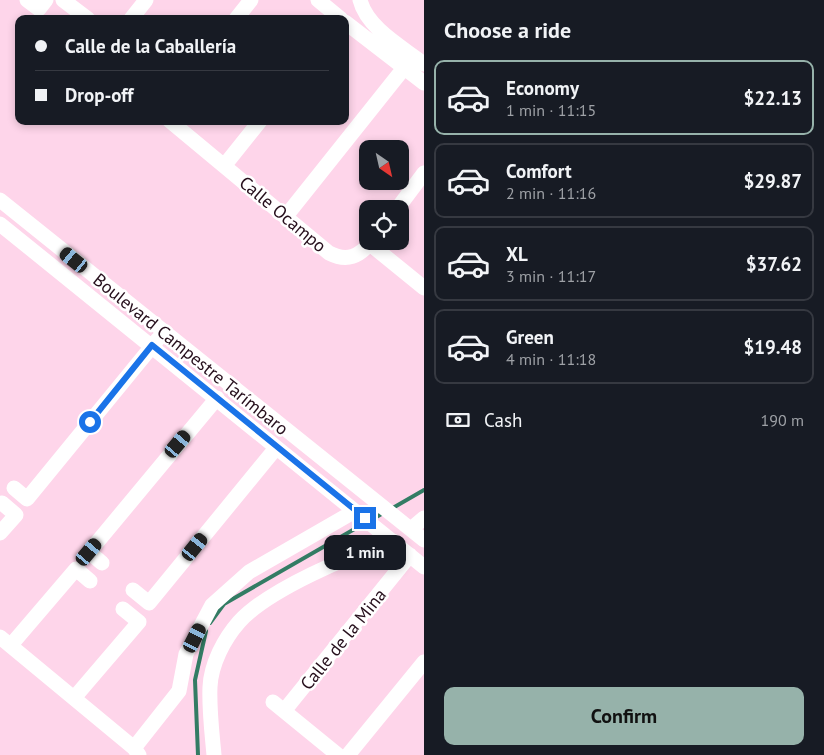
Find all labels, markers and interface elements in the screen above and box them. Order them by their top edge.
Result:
text: Choose a ride [444,16,571,44]
text: Calle de la Caballería [65,34,236,58]
icon: car [446,75,491,120]
text: Economy [506,76,579,100]
text: Drop-off [65,83,133,107]
text: $22.13 [743,86,802,110]
text: 1 min · 11:15 [506,100,596,120]
north arrow [359,140,409,190]
map controls [359,140,409,250]
icon: car [446,158,491,203]
text: Comfort [506,159,572,183]
text: $29.87 [743,169,802,193]
street label: Calle Ocampo [235,171,331,257]
text: 2 min · 11:16 [506,183,596,203]
button: locate [359,200,409,250]
icon: car [446,241,491,286]
text: XL [506,242,528,266]
car [57,245,90,275]
text: $37.62 [746,252,802,276]
text: 3 min · 11:17 [506,266,596,286]
street label: Boulevard Campestre Tarímbaro [89,268,293,440]
icon: car [446,324,491,369]
text: Green [506,325,554,349]
text: $19.48 [743,335,802,359]
text: 4 min · 11:18 [506,349,596,369]
icon: cash [444,406,472,434]
text: Cash [484,408,522,432]
text: 190 m [761,410,804,430]
route start [79,411,101,433]
car [162,428,193,460]
route end [354,507,376,529]
car [179,531,210,563]
car [73,536,104,568]
callout: 1 min [324,536,406,570]
text: 1 min [345,542,385,562]
street label: Calle de la Mina [295,584,391,694]
car [181,621,208,655]
button: Confirm [444,687,804,745]

